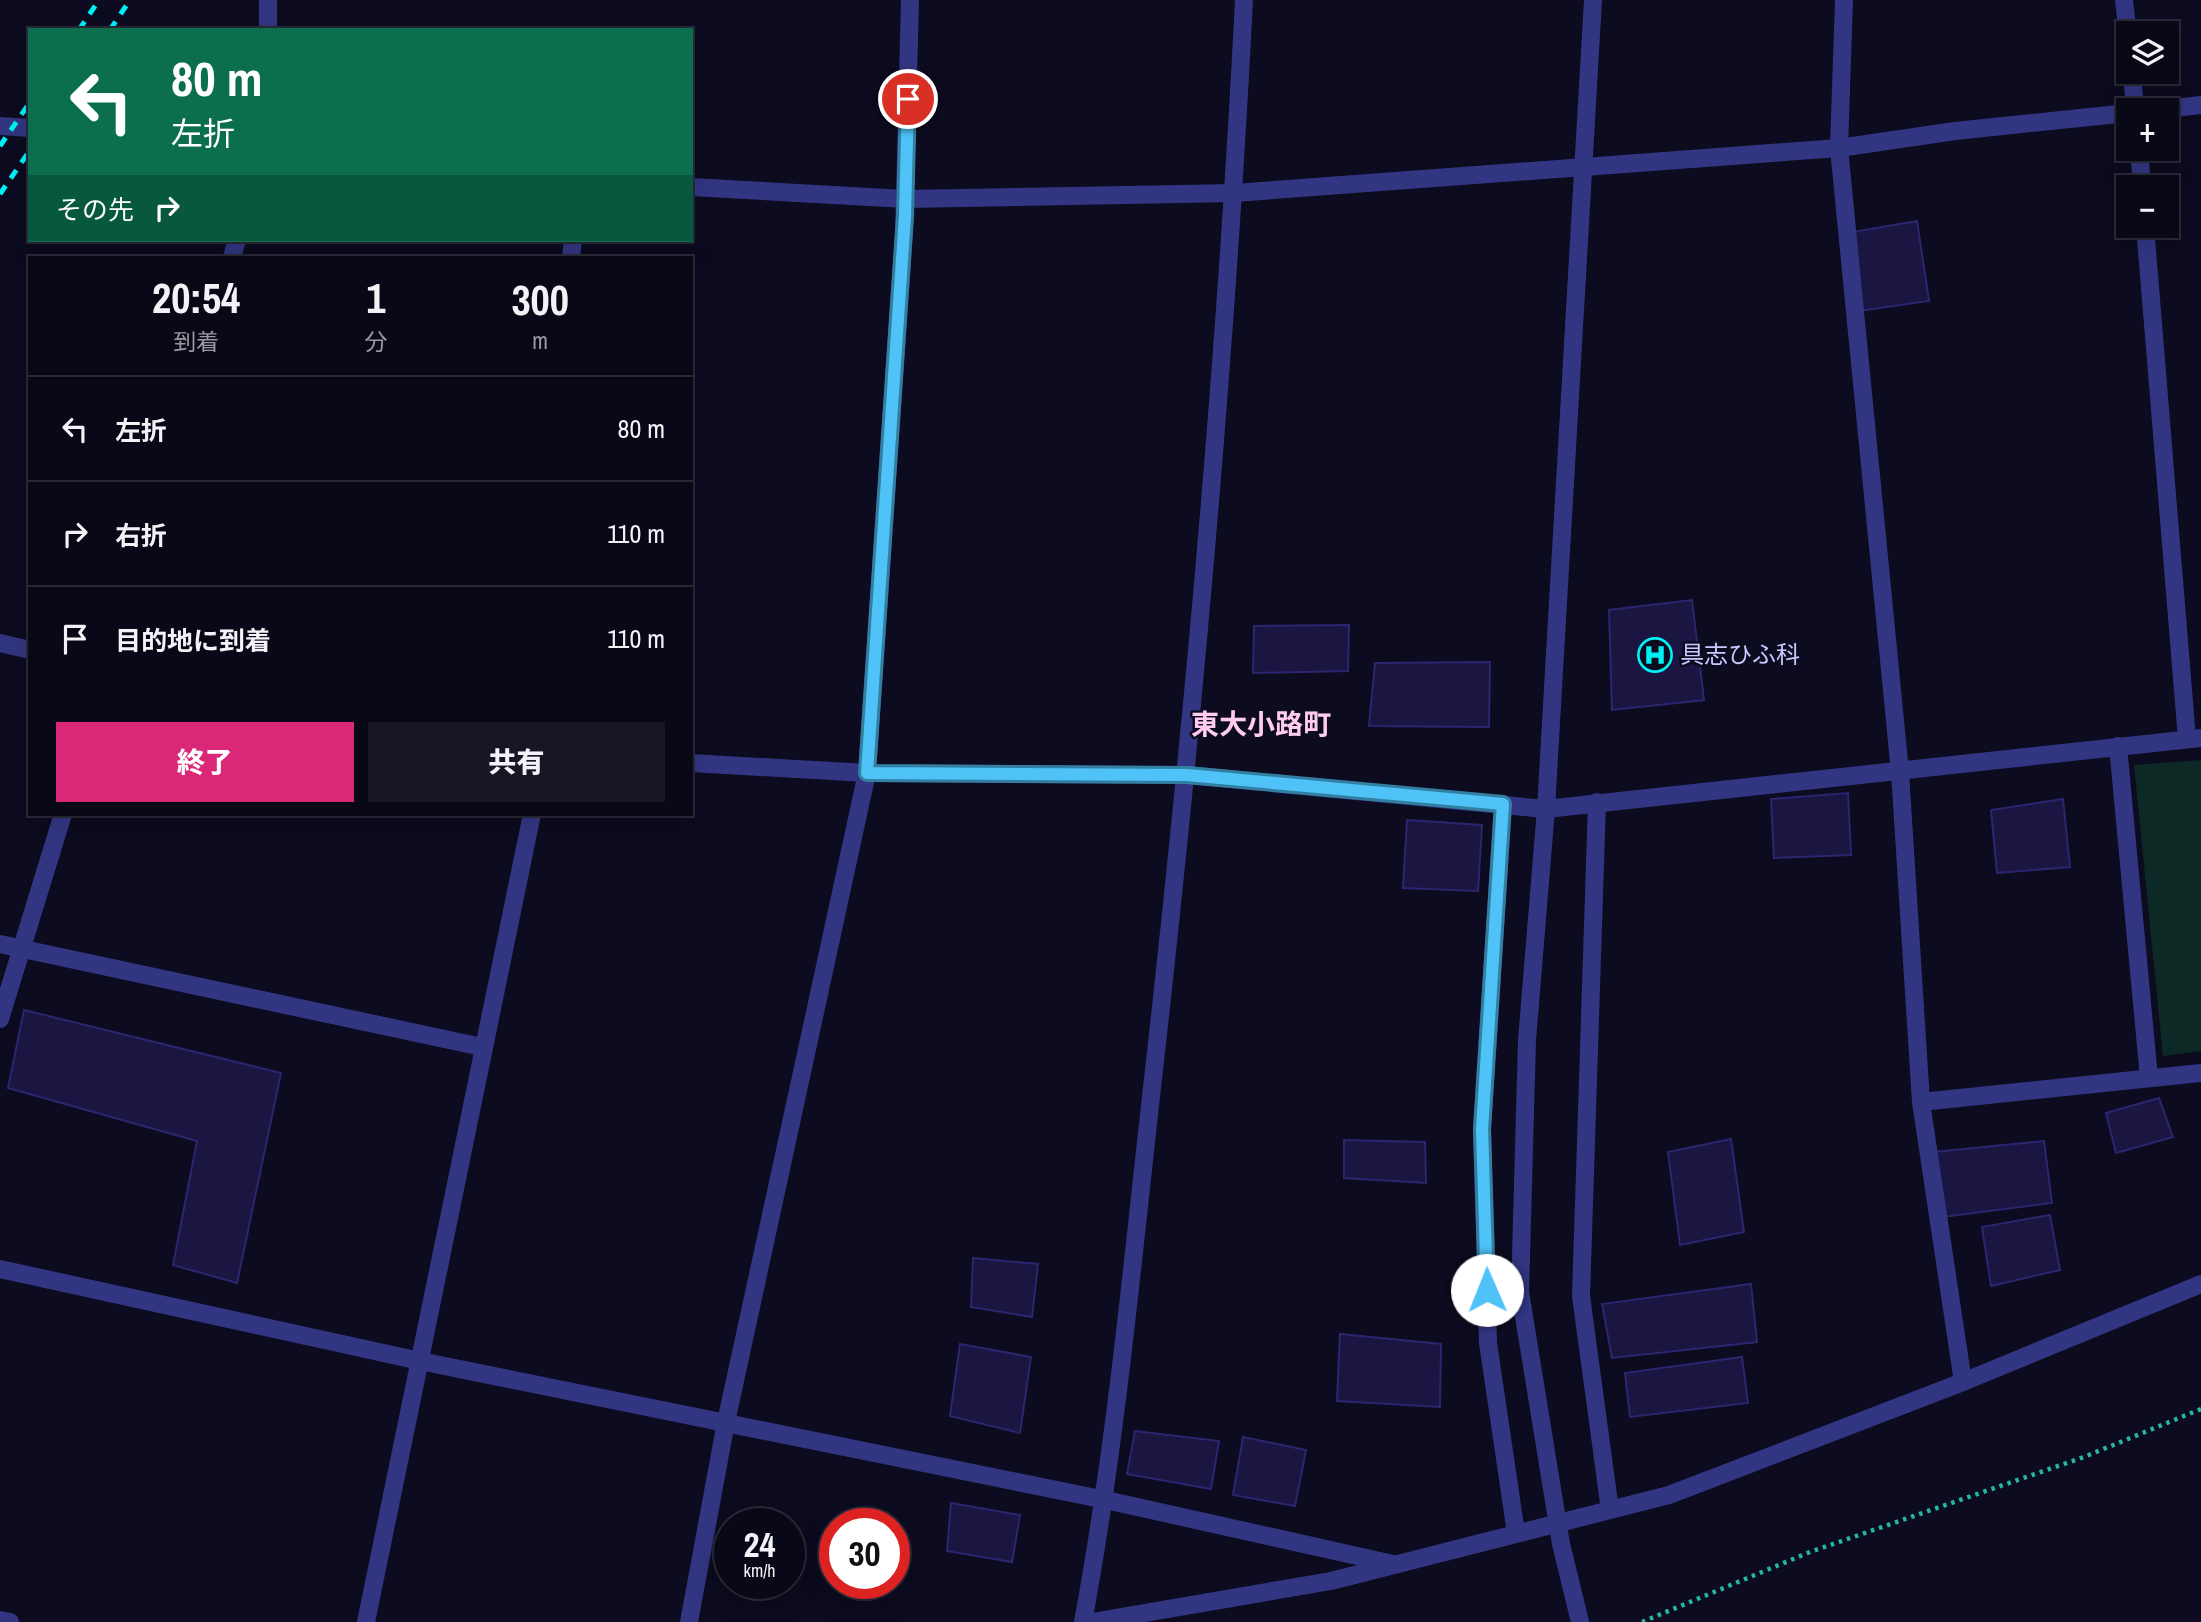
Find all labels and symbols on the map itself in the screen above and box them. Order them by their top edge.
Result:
pin [878,69,938,129]
hospital icon: 具志ひふ科 [1636,636,1674,674]
place label: 具志ひふ科 [1680,638,1800,670]
district label: 東大小路町 [1191,705,1331,743]
position arrow [1450,1253,1524,1327]
speed limit sign: 30 [819,1508,910,1599]

